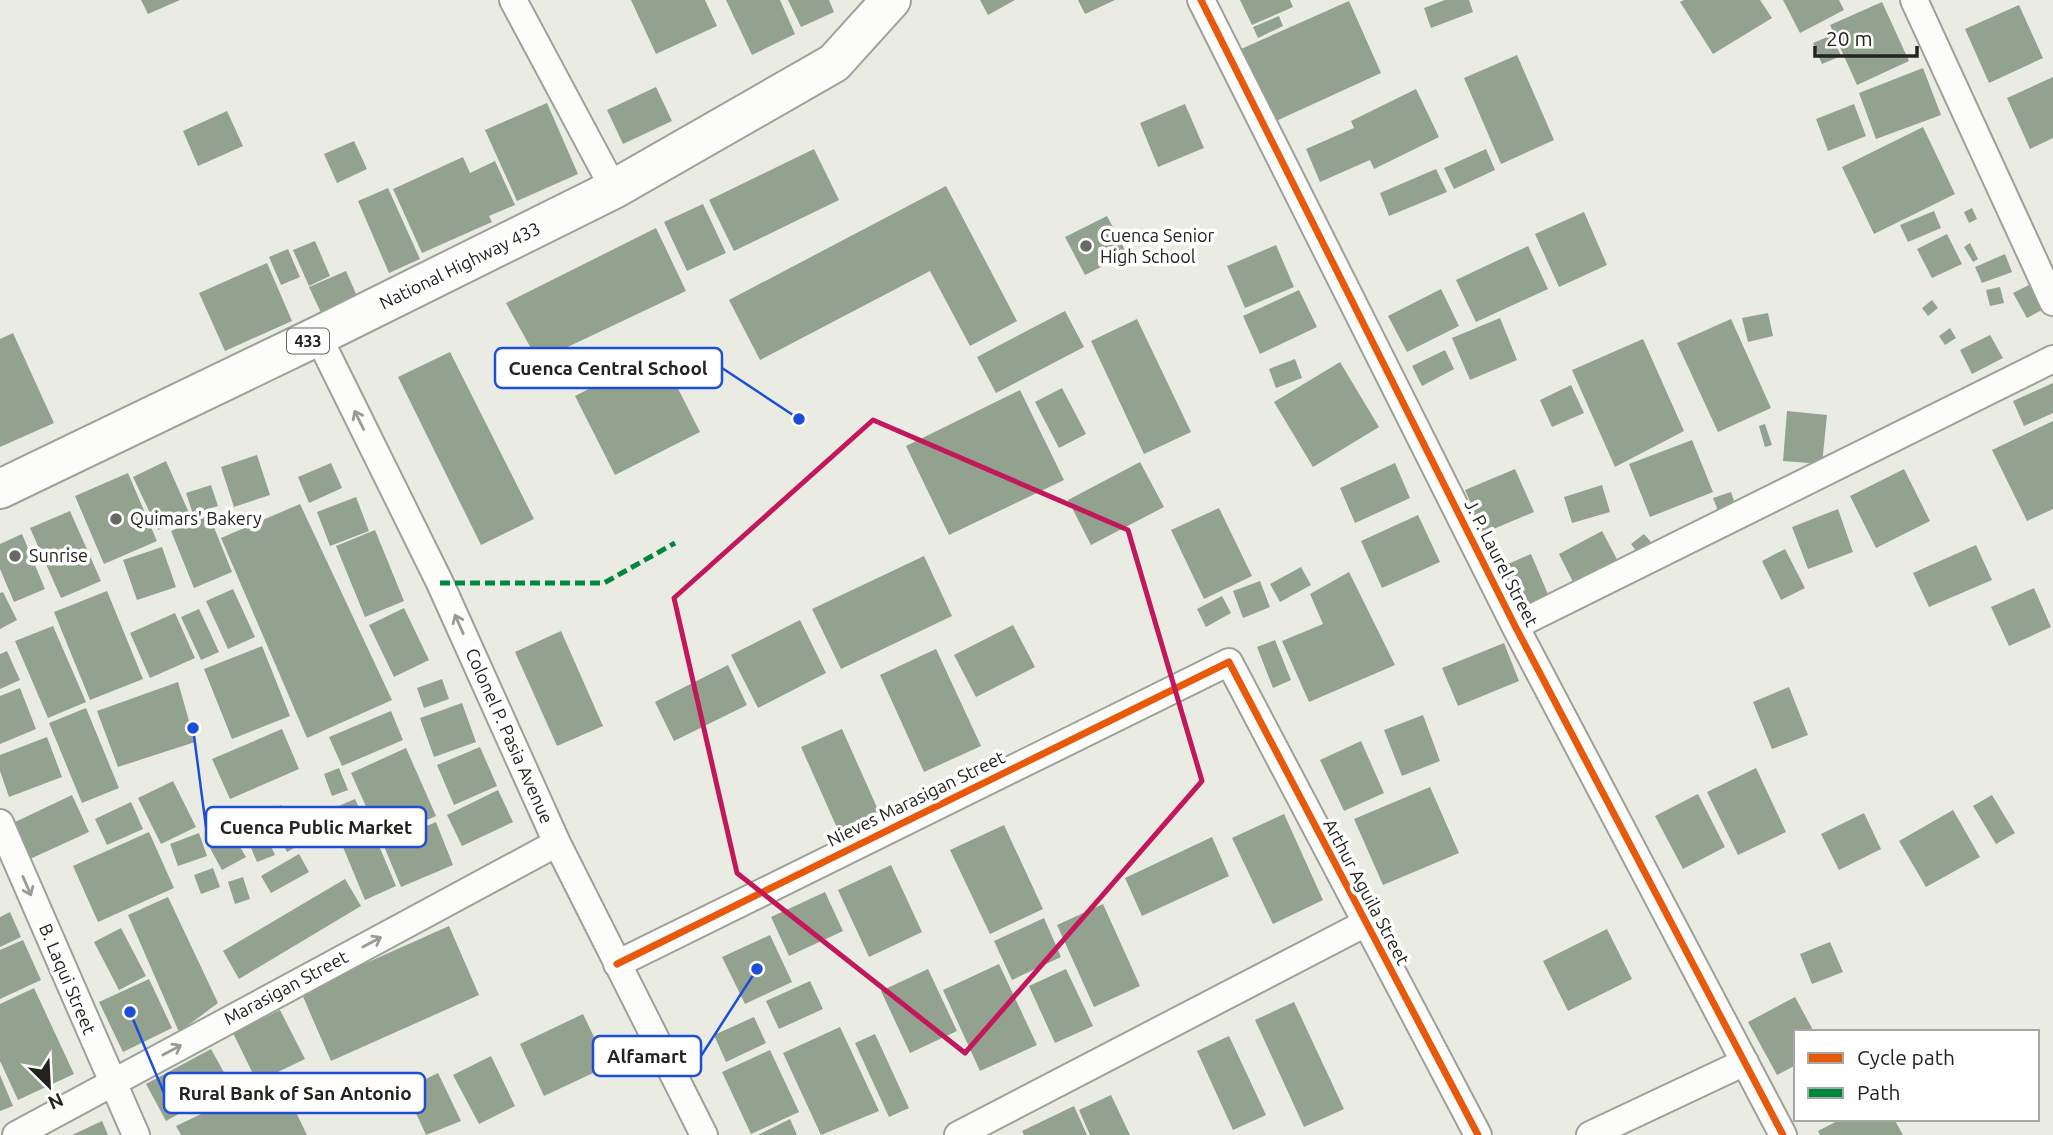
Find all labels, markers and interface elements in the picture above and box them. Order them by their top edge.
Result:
scale bar [1815,14,1916,58]
text: 20 m [1826,26,1873,50]
street label: National Highway 433 [376,217,543,313]
place label: Cuenca Senior High School [1100,225,1215,266]
marker: Cuenca Senior High School [1078,238,1094,254]
road number: 433 [287,328,329,354]
callout: Cuenca Central School [495,348,722,388]
text: Cuenca Central School [508,357,708,379]
one-way arrow [352,410,366,431]
street label: J. P. Laurel Street [1461,496,1543,629]
place label: Quimars' Bakery [130,508,262,529]
marker: Quimars' Bakery [108,511,124,527]
place label: Sunrise [29,545,88,565]
marker: Sunrise [7,548,23,564]
one-way arrow [452,614,465,636]
street label: Colonel P. Pasia Avenue [462,645,558,826]
street label: Nieves Marasigan Street [823,746,1008,850]
callout: Cuenca Public Market [206,807,426,847]
street label: Arthur Aguila Street [1320,815,1414,968]
text: Cuenca Public Market [220,816,412,838]
one-way arrow [21,875,34,896]
street label: B. Laqui Street [36,920,100,1037]
one-way arrow [361,935,382,949]
street label: Marasigan Street [220,946,351,1028]
legend [1794,1030,2039,1121]
callout: Alfamart [593,1036,701,1076]
one-way arrow [161,1043,181,1057]
text: Alfamart [607,1045,687,1067]
text: Cycle path [1857,1045,1955,1069]
north arrow [14,1051,84,1121]
callout: Rural Bank of San Antonio [164,1073,425,1113]
text: Path [1857,1080,1900,1104]
text: Rural Bank of San Antonio [178,1082,412,1104]
text: N [45,1089,67,1114]

